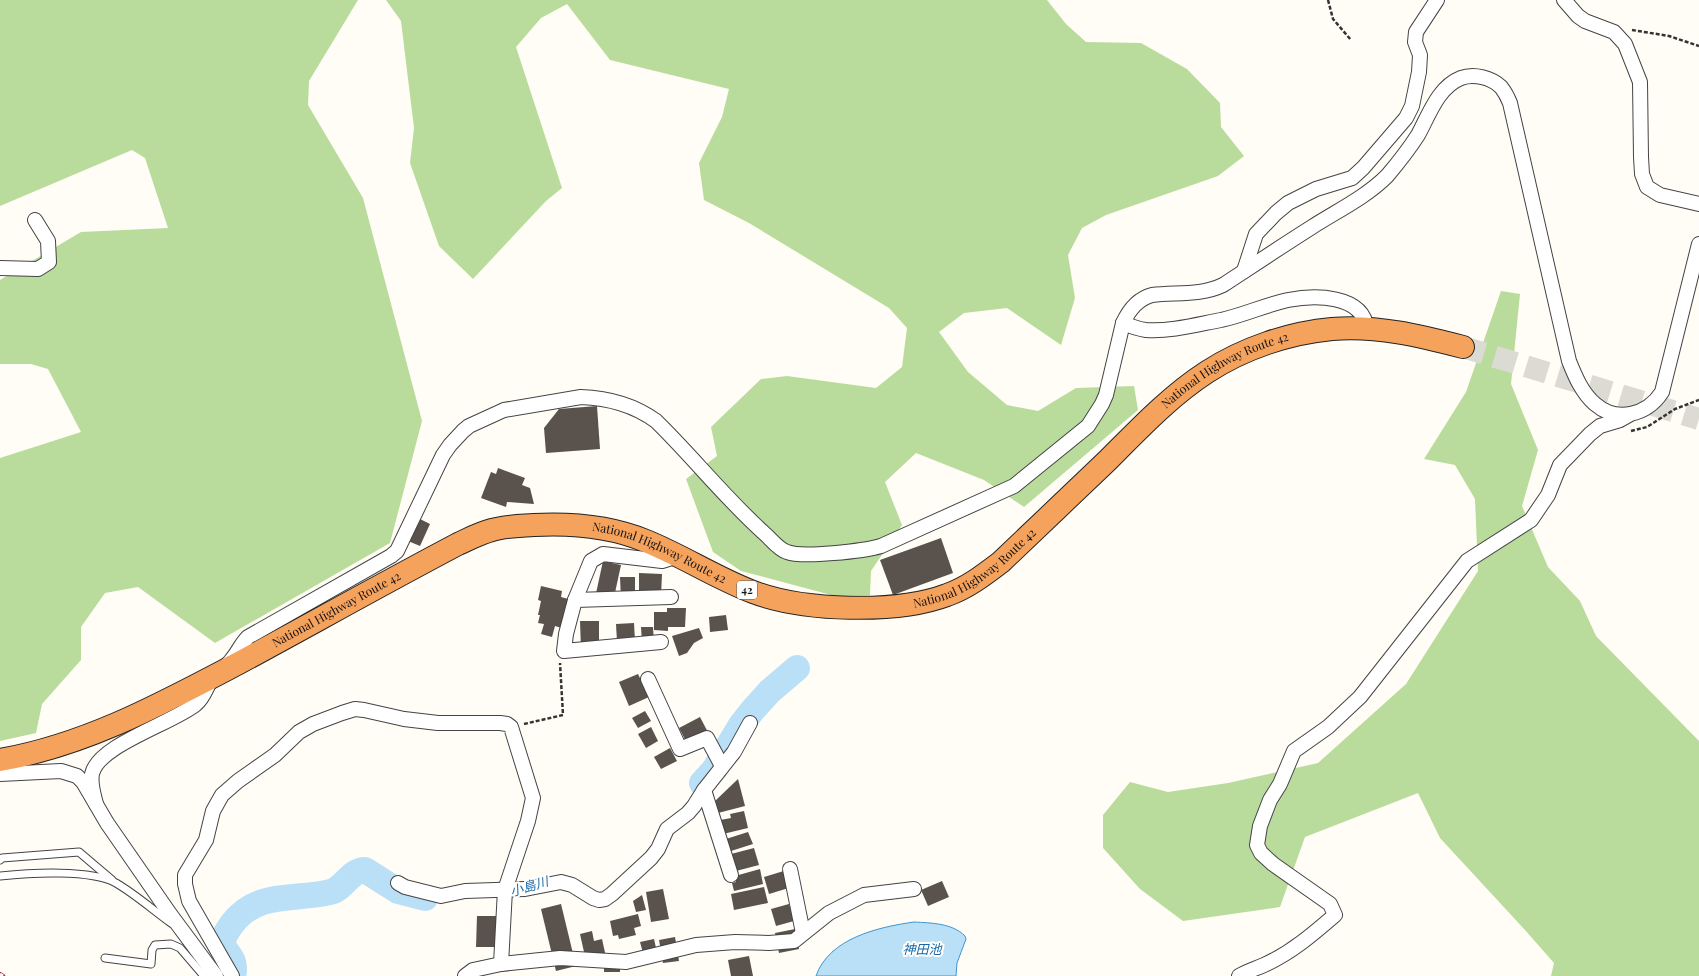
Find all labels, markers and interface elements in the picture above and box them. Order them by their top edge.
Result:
street label: National Highway Route 42 [1157,328,1290,411]
street label: National Highway Route 42 [591,518,729,586]
street label: National Highway Route 42 [912,524,1039,611]
street label: National Highway Route 42 [269,567,403,650]
road number: 42 [737,581,757,599]
water label: 小島川 [508,871,552,899]
water label: 神田池 [902,940,943,957]

